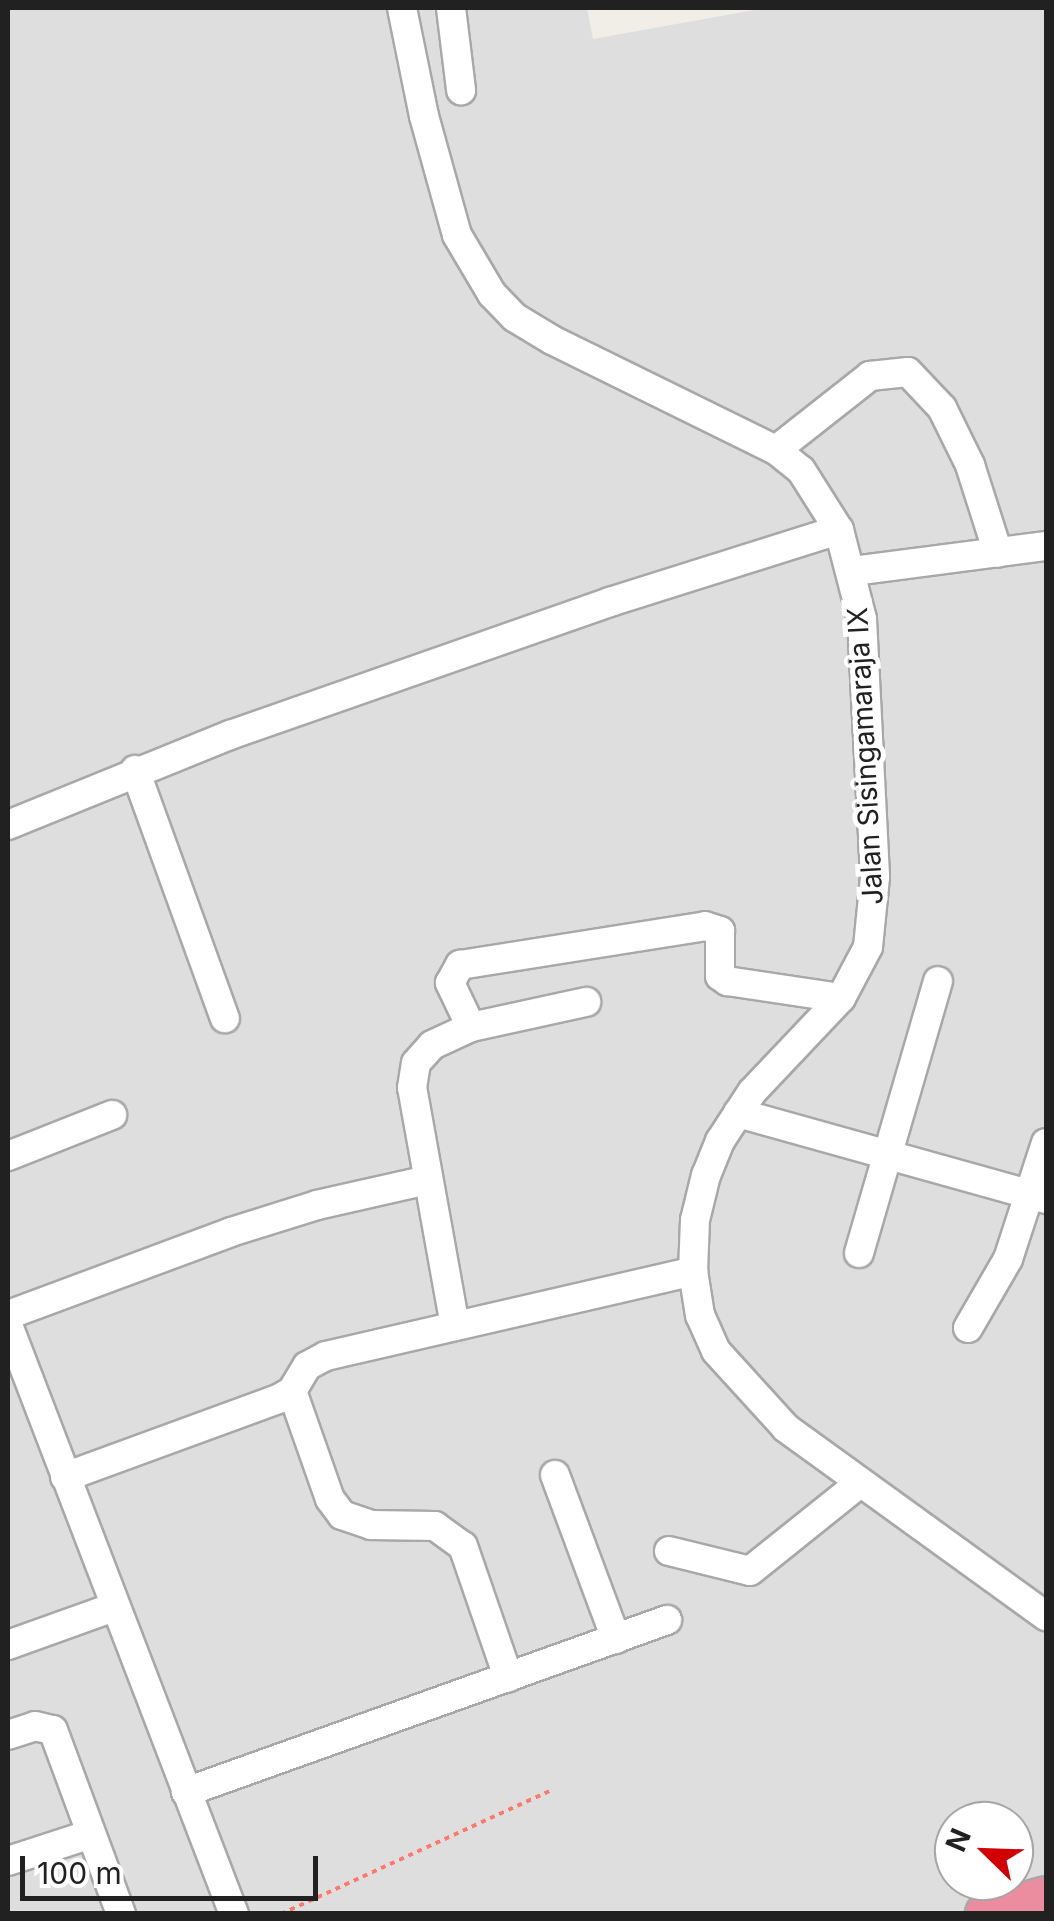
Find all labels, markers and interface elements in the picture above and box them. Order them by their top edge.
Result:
street label: Jalan Sisingamaraja IX [840,606,890,906]
north arrow [934,1801,1034,1901]
text: N [938,1824,978,1857]
scale bar [25,1836,322,1898]
text: 100 m [37,1855,122,1891]

